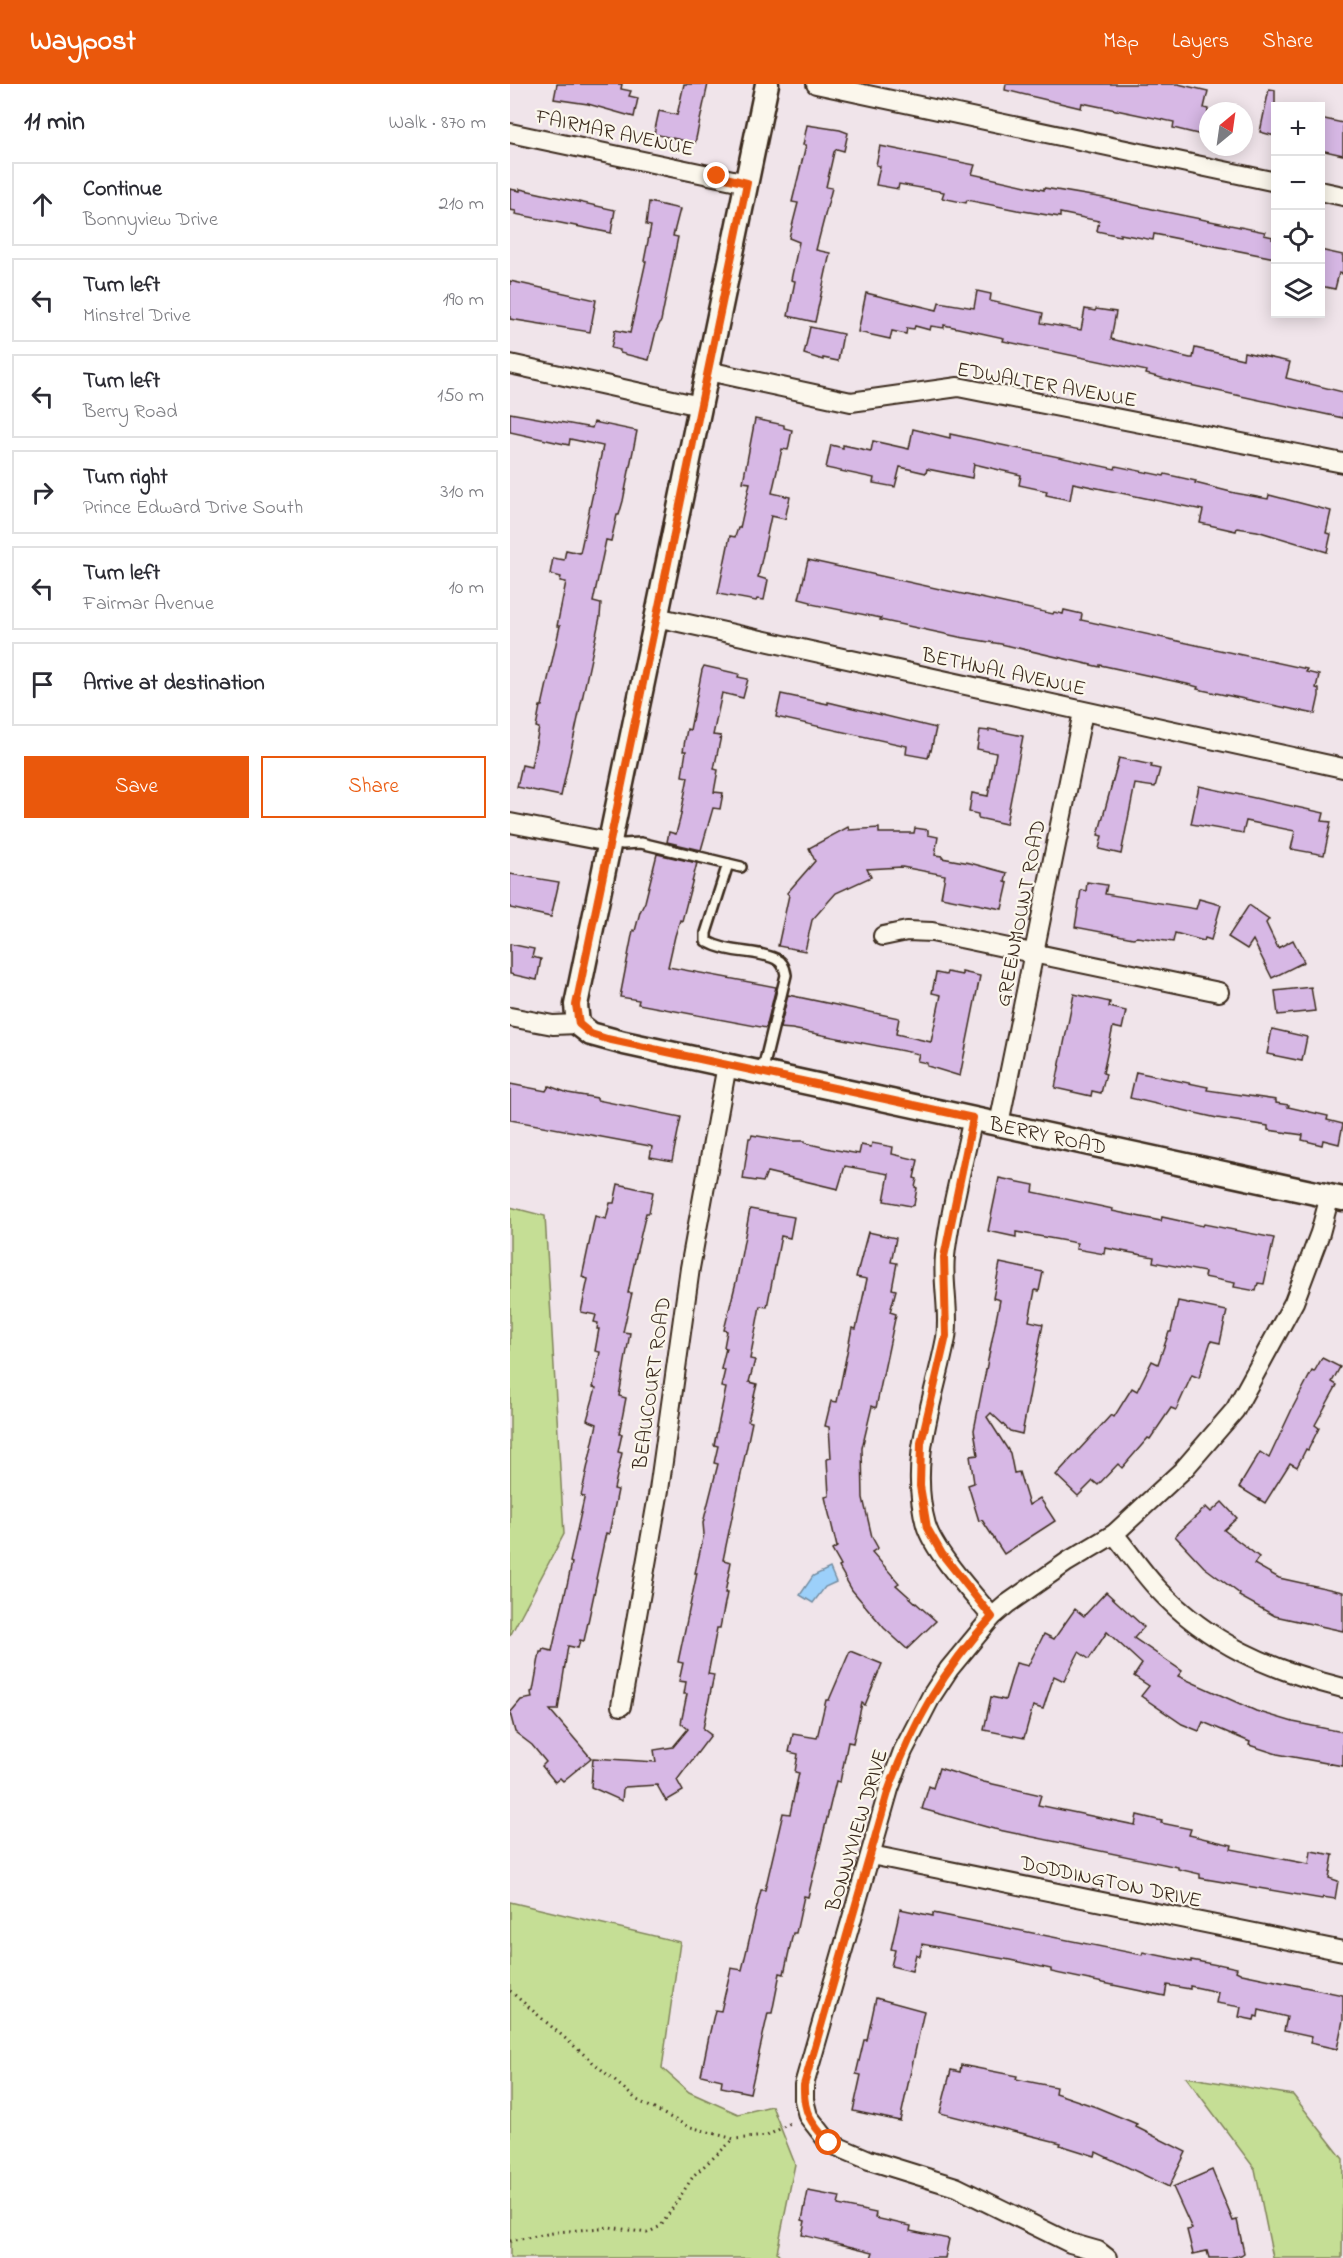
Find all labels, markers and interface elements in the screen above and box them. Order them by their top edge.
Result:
text: Waypost [30,22,136,63]
text: Map [1103,27,1139,57]
text: Layers [1172,27,1229,57]
text: Share [1262,27,1313,57]
street label: FAIRMAR AVENUE [532,102,697,165]
north arrow [1199,102,1253,156]
map controls [1271,102,1325,318]
button: + [1271,102,1325,156]
text: 11 min [24,104,85,142]
text: Walk · 870 m [388,109,486,138]
button: − [1271,156,1325,210]
route end [703,162,729,188]
text: Continue [83,174,162,206]
icon: ahead [26,188,59,221]
text: 210 m [439,190,484,219]
text: Bonnyview Drive [83,206,218,235]
button: locate [1271,210,1325,264]
button: layers [1271,264,1325,318]
text: Turn left [83,270,160,302]
icon: left [26,284,59,317]
text: 190 m [442,286,484,315]
text: Minstrel Drive [83,302,191,331]
street label: EDWALTER AVENUE [954,355,1139,417]
text: Turn left [83,366,160,398]
icon: left [26,380,59,413]
text: 150 m [437,382,484,411]
text: Berry Road [83,398,177,427]
text: Turn right [83,462,168,494]
icon: right [26,476,59,509]
text: 310 m [440,478,484,507]
text: Prince Edward Drive South [83,494,303,523]
text: Turn left [83,558,160,590]
icon: left [26,572,59,605]
text: 10 m [448,574,484,603]
text: Fairmar Avenue [83,590,214,619]
street label: BETHNAL AVENUE [918,641,1088,705]
icon: arrive [26,668,59,701]
text: Arrive at destination [83,668,265,700]
button: Save [24,756,249,818]
button: Share [261,756,486,818]
street label: GREENMOUNT ROAD [989,817,1055,1009]
street label: BERRY ROAD [985,1110,1109,1164]
street label: BEAUCOURT ROAD [626,1295,680,1472]
street label: BONNYVIEW DRIVE [819,1746,897,1916]
street label: DODDINGTON DRIVE [1016,1849,1204,1917]
route start [815,2129,841,2155]

